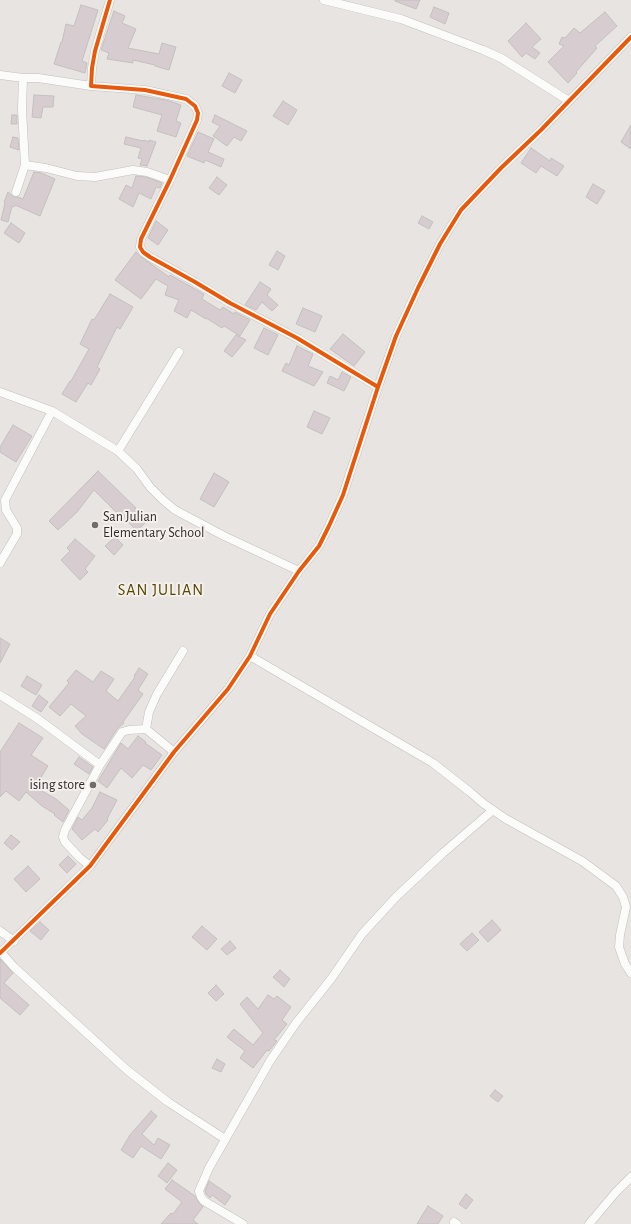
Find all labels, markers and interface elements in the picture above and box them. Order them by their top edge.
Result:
place label: San Julian Elementary School [103,509,204,542]
marker: San Julian Elementary School [90,520,100,530]
district label: SAN JULIAN [118,580,204,600]
place label: ising store [30,777,85,793]
marker: ising store [88,780,98,790]

